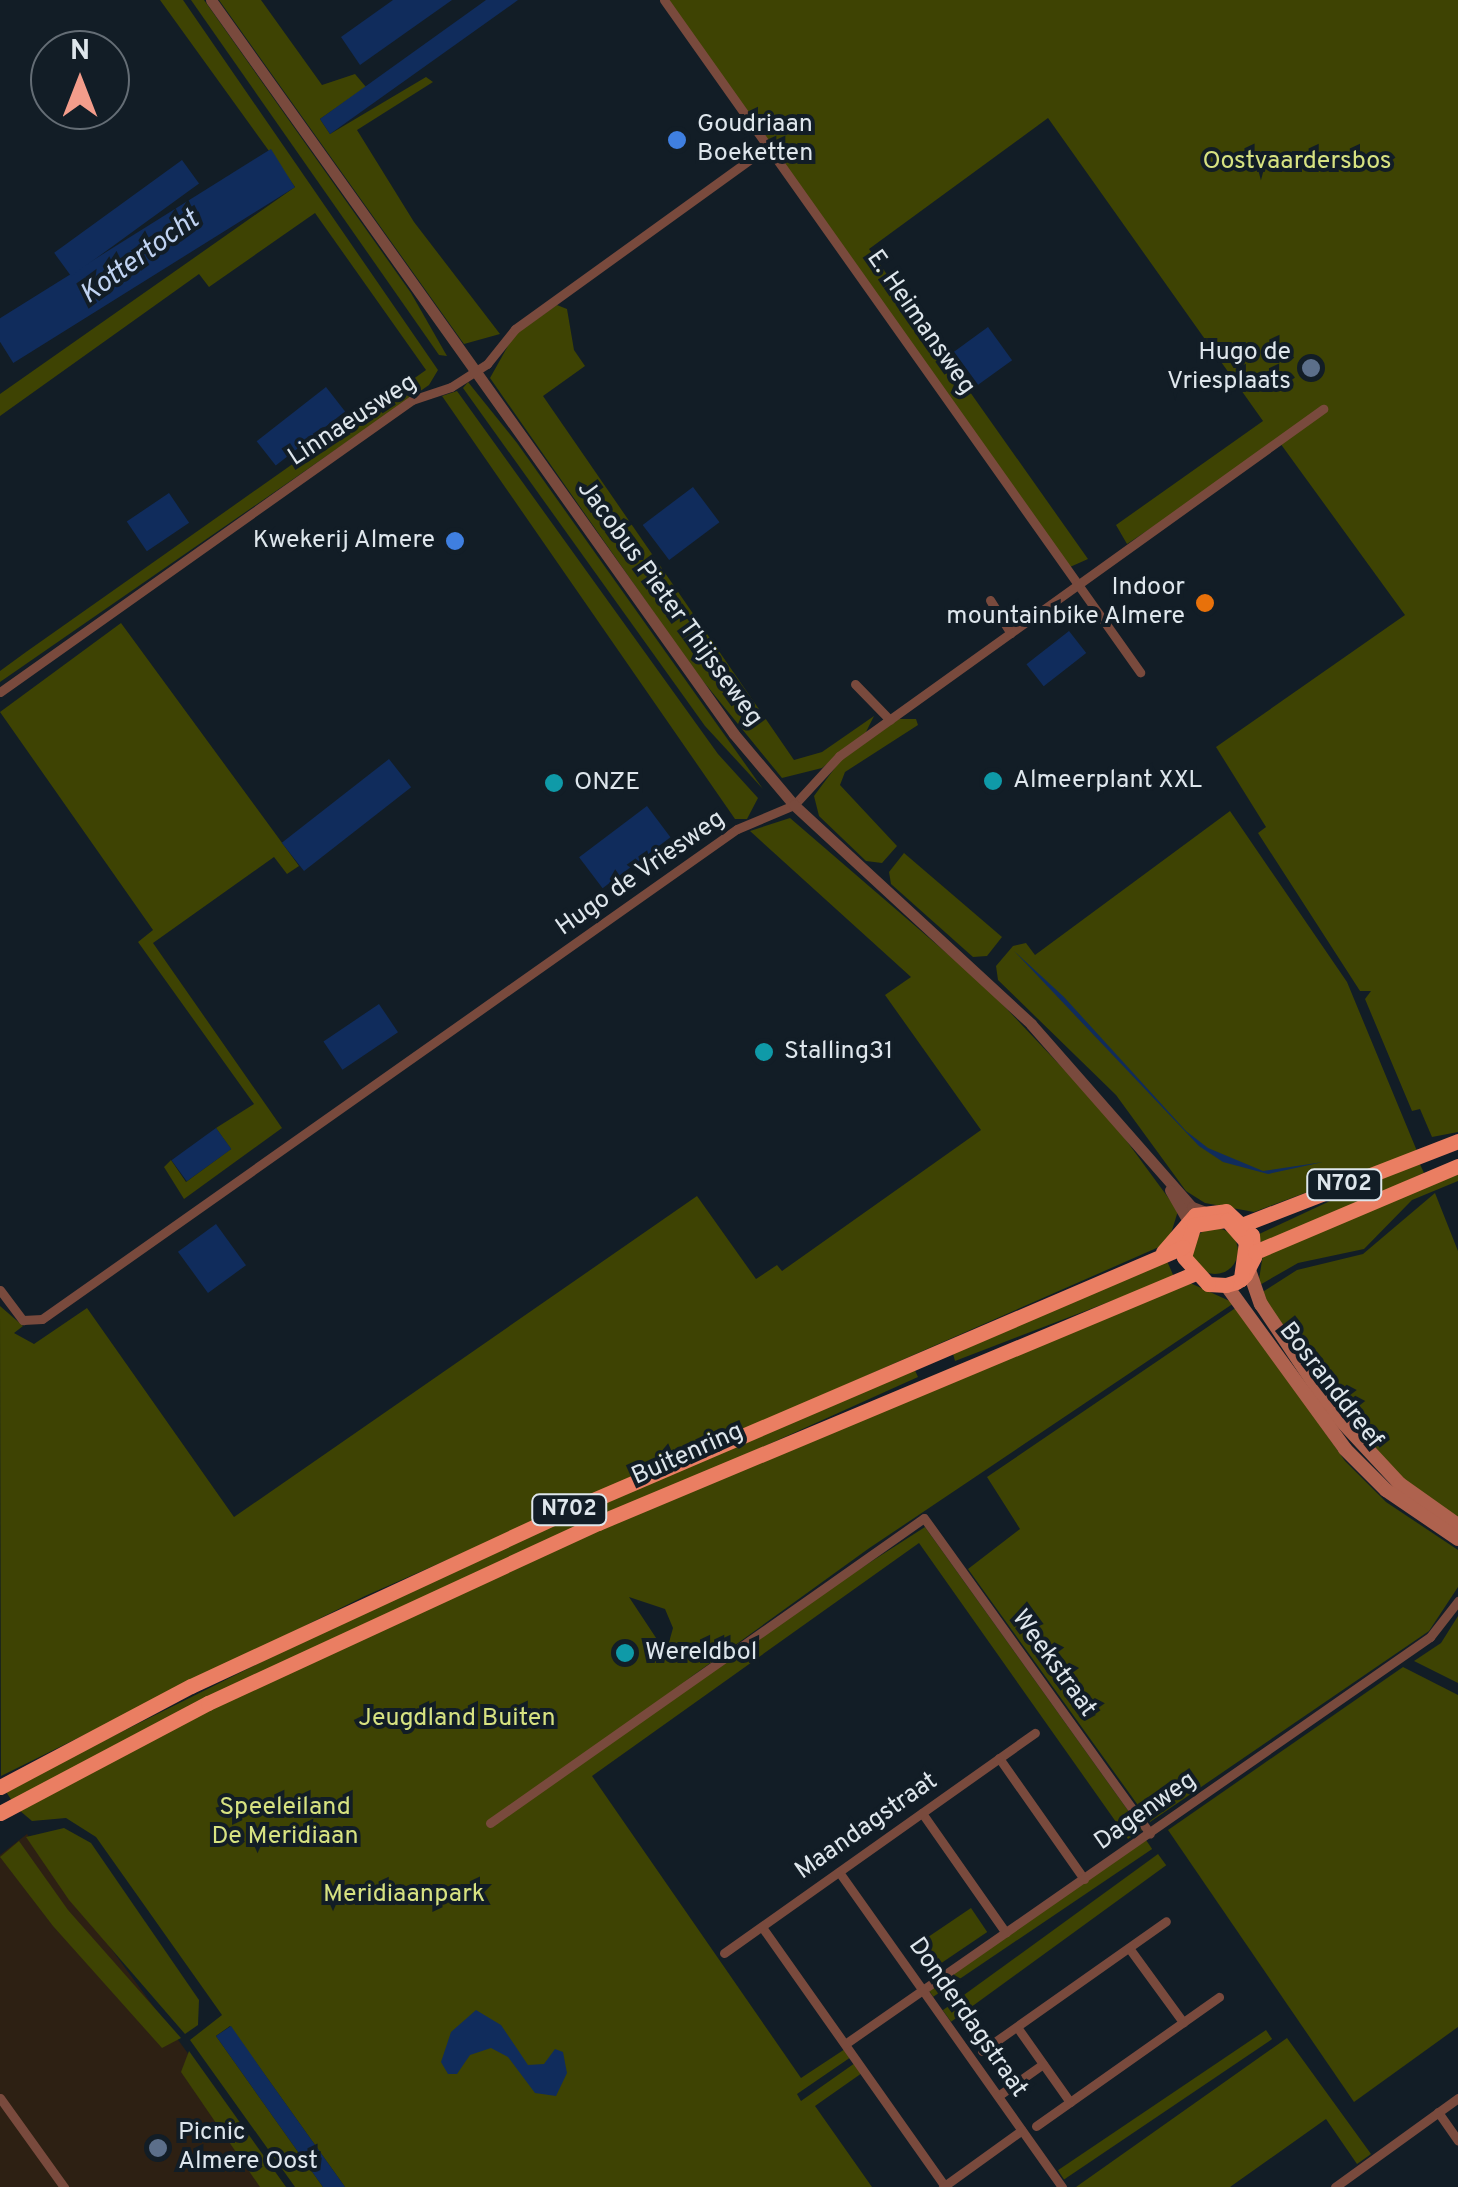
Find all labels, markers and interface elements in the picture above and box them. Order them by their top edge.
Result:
north arrow [30,30,130,130]
text: N [70,34,90,70]
place label: Goudriaan Boeketten [697,111,813,170]
marker: Goudriaan Boeketten [666,129,688,151]
park label: Oostvaardersbos [1202,147,1392,177]
water label: Kottertocht [74,204,206,312]
street label: E. Heimansweg [859,245,981,401]
place label: Hugo de Vriesplaats [1167,339,1291,398]
marker: Hugo de Vriesplaats [1300,357,1322,379]
street label: Linnaeusweg [283,368,423,474]
street label: Jacobus Pieter Thijsseweg [569,475,769,733]
place label: Kwekerij Almere [252,526,435,556]
marker: Kwekerij Almere [444,530,466,552]
place label: Indoor mountainbike Almere [945,574,1185,633]
marker: Indoor mountainbike Almere [1194,592,1216,614]
place label: Almeerplant XXL [1013,766,1202,796]
place label: ONZE [574,768,640,798]
marker: Almeerplant XXL [982,770,1004,792]
marker: ONZE [543,772,565,794]
street label: Hugo de Vriesweg [550,804,732,944]
place label: Stalling31 [784,1037,893,1067]
marker: Stalling31 [753,1041,775,1063]
road number: N702 [1304,1168,1384,1202]
street label: Bosranddreef [1272,1317,1388,1455]
street label: Buitenring [628,1417,748,1493]
road number: N702 [529,1493,609,1527]
street label: Weekstraat [1004,1605,1102,1723]
place label: Wereldbol [645,1638,757,1668]
marker: Wereldbol [614,1642,636,1664]
park label: Jeugdland Buiten [358,1704,556,1734]
street label: Dagenweg [1089,1766,1203,1858]
street label: Maandagstraat [790,1767,944,1887]
park label: Speeleiland De Meridiaan [211,1794,359,1853]
park label: Meridiaanpark [323,1880,485,1910]
street label: Donderdagstraat [901,1932,1033,2104]
place label: Picnic Almere Oost [178,2119,318,2178]
marker: Picnic Almere Oost [147,2137,169,2159]

